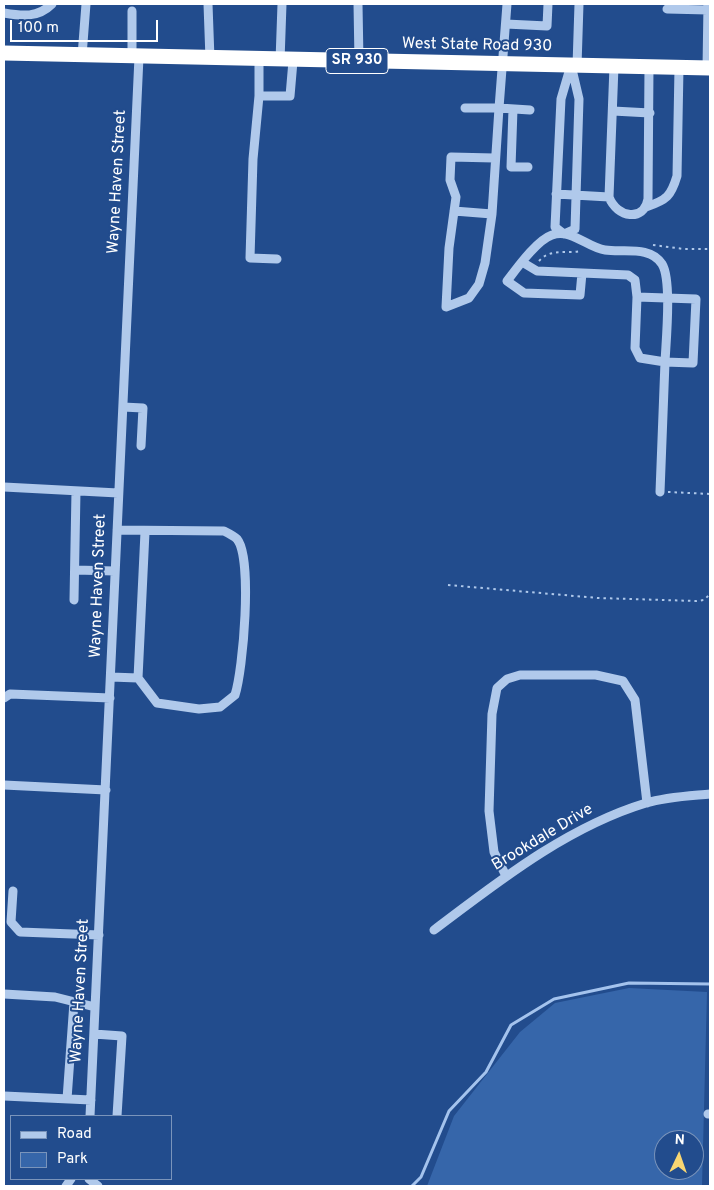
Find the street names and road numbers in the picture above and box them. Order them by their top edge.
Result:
street label: West State Road 930 [402,35,552,57]
road number: SR 930 [326,48,388,74]
street label: Wayne Haven Street [105,109,131,255]
street label: Wayne Haven Street [87,513,111,659]
street label: Brookdale Drive [489,800,597,876]
street label: Wayne Haven Street [68,918,94,1064]

